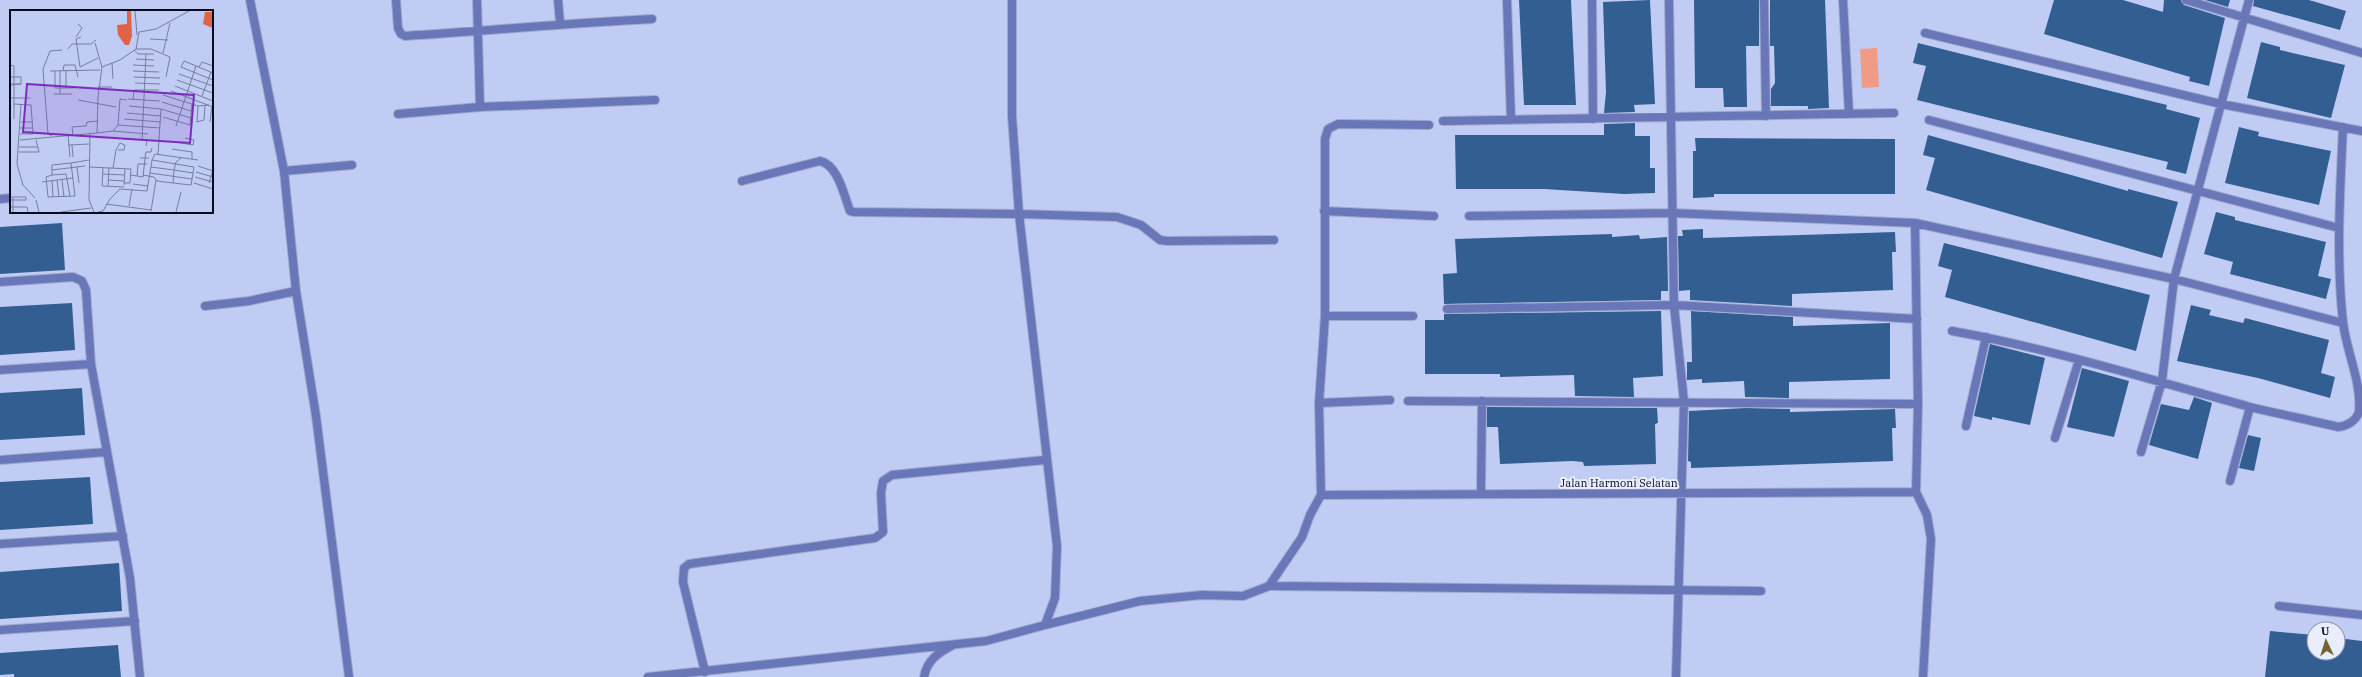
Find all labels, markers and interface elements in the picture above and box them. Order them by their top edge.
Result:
inset map [10,10,213,213]
street label: Jalan Harmoni Selatan [1560,476,1678,490]
north arrow [2306,621,2346,661]
text: U [2321,624,2331,638]

